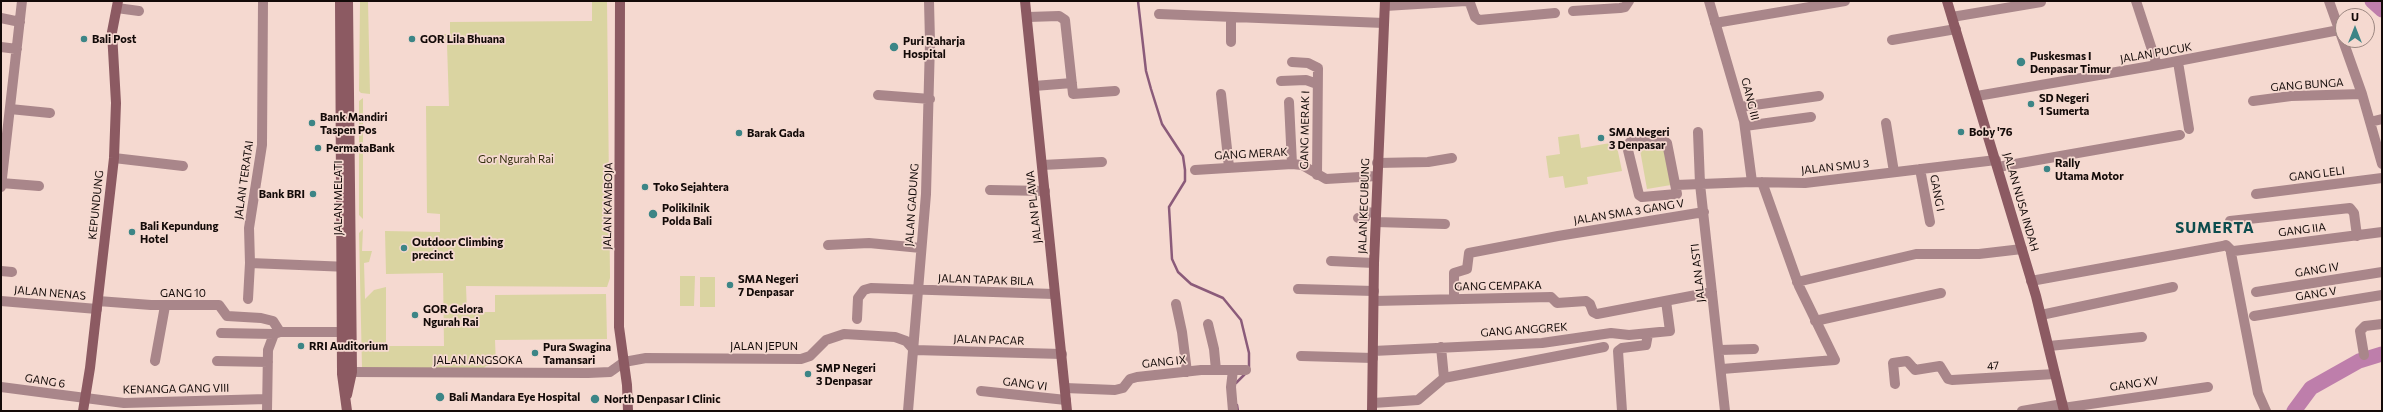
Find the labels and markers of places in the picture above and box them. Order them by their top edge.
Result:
place label: Bali Post [92,32,136,46]
place label: GOR Lila Bhuana [420,32,505,46]
marker: Bali Post [79,34,89,44]
marker: GOR Lila Bhuana [407,34,417,44]
place label: Puri Raharja Hospital [903,34,965,60]
marker: Puri Raharja Hospital [888,41,900,53]
place label: Puskesmas I Denpasar Timur [2030,49,2111,75]
marker: Puskesmas I Denpasar Timur [2015,56,2027,68]
place label: SD Negeri 1 Sumerta [2039,91,2089,117]
marker: SD Negeri 1 Sumerta [2026,99,2036,109]
place label: Bank Mandiri Taspen Pos [320,110,388,136]
marker: Bank Mandiri Taspen Pos [307,118,317,128]
place label: SMA Negeri 3 Denpasar [1609,125,1670,151]
place label: Boby '76 [1969,125,2013,139]
place label: Barak Gada [747,126,805,140]
marker: Boby '76 [1956,127,1966,137]
marker: Barak Gada [734,128,744,138]
marker: SMA Negeri 3 Denpasar [1596,133,1606,143]
place label: PermataBank [326,141,395,155]
marker: PermataBank [313,143,323,153]
place label: Rally Utama Motor [2055,156,2124,182]
marker: Rally Utama Motor [2042,164,2052,174]
place label: Toko Sejahtera [653,180,729,194]
marker: Toko Sejahtera [640,182,650,192]
place label: Bank BRI [259,187,305,201]
marker: Bank BRI [308,189,318,199]
place label: Polikilnik Polda Bali [662,201,712,227]
marker: Polikilnik Polda Bali [647,208,659,220]
place label: Bali Kepundung Hotel [140,219,219,245]
marker: Bali Kepundung Hotel [127,227,137,237]
place label: Outdoor Climbing precinct [412,235,503,261]
marker: Outdoor Climbing precinct [399,243,409,253]
place label: SMA Negeri 7 Denpasar [738,272,799,298]
marker: SMA Negeri 7 Denpasar [725,280,735,290]
place label: GOR Gelora Ngurah Rai [423,302,483,328]
marker: GOR Gelora Ngurah Rai [410,310,420,320]
place label: RRI Auditorium [309,339,388,353]
place label: Pura Swagina Tamansari [543,340,611,366]
marker: RRI Auditorium [296,341,306,351]
marker: Pura Swagina Tamansari [530,348,540,358]
place label: SMP Negeri 3 Denpasar [816,361,876,387]
marker: SMP Negeri 3 Denpasar [803,369,813,379]
place label: Bali Mandara Eye Hospital [449,390,580,404]
marker: Bali Mandara Eye Hospital [434,391,446,403]
place label: North Denpasar I Clinic [604,392,720,406]
marker: North Denpasar I Clinic [589,393,601,405]

